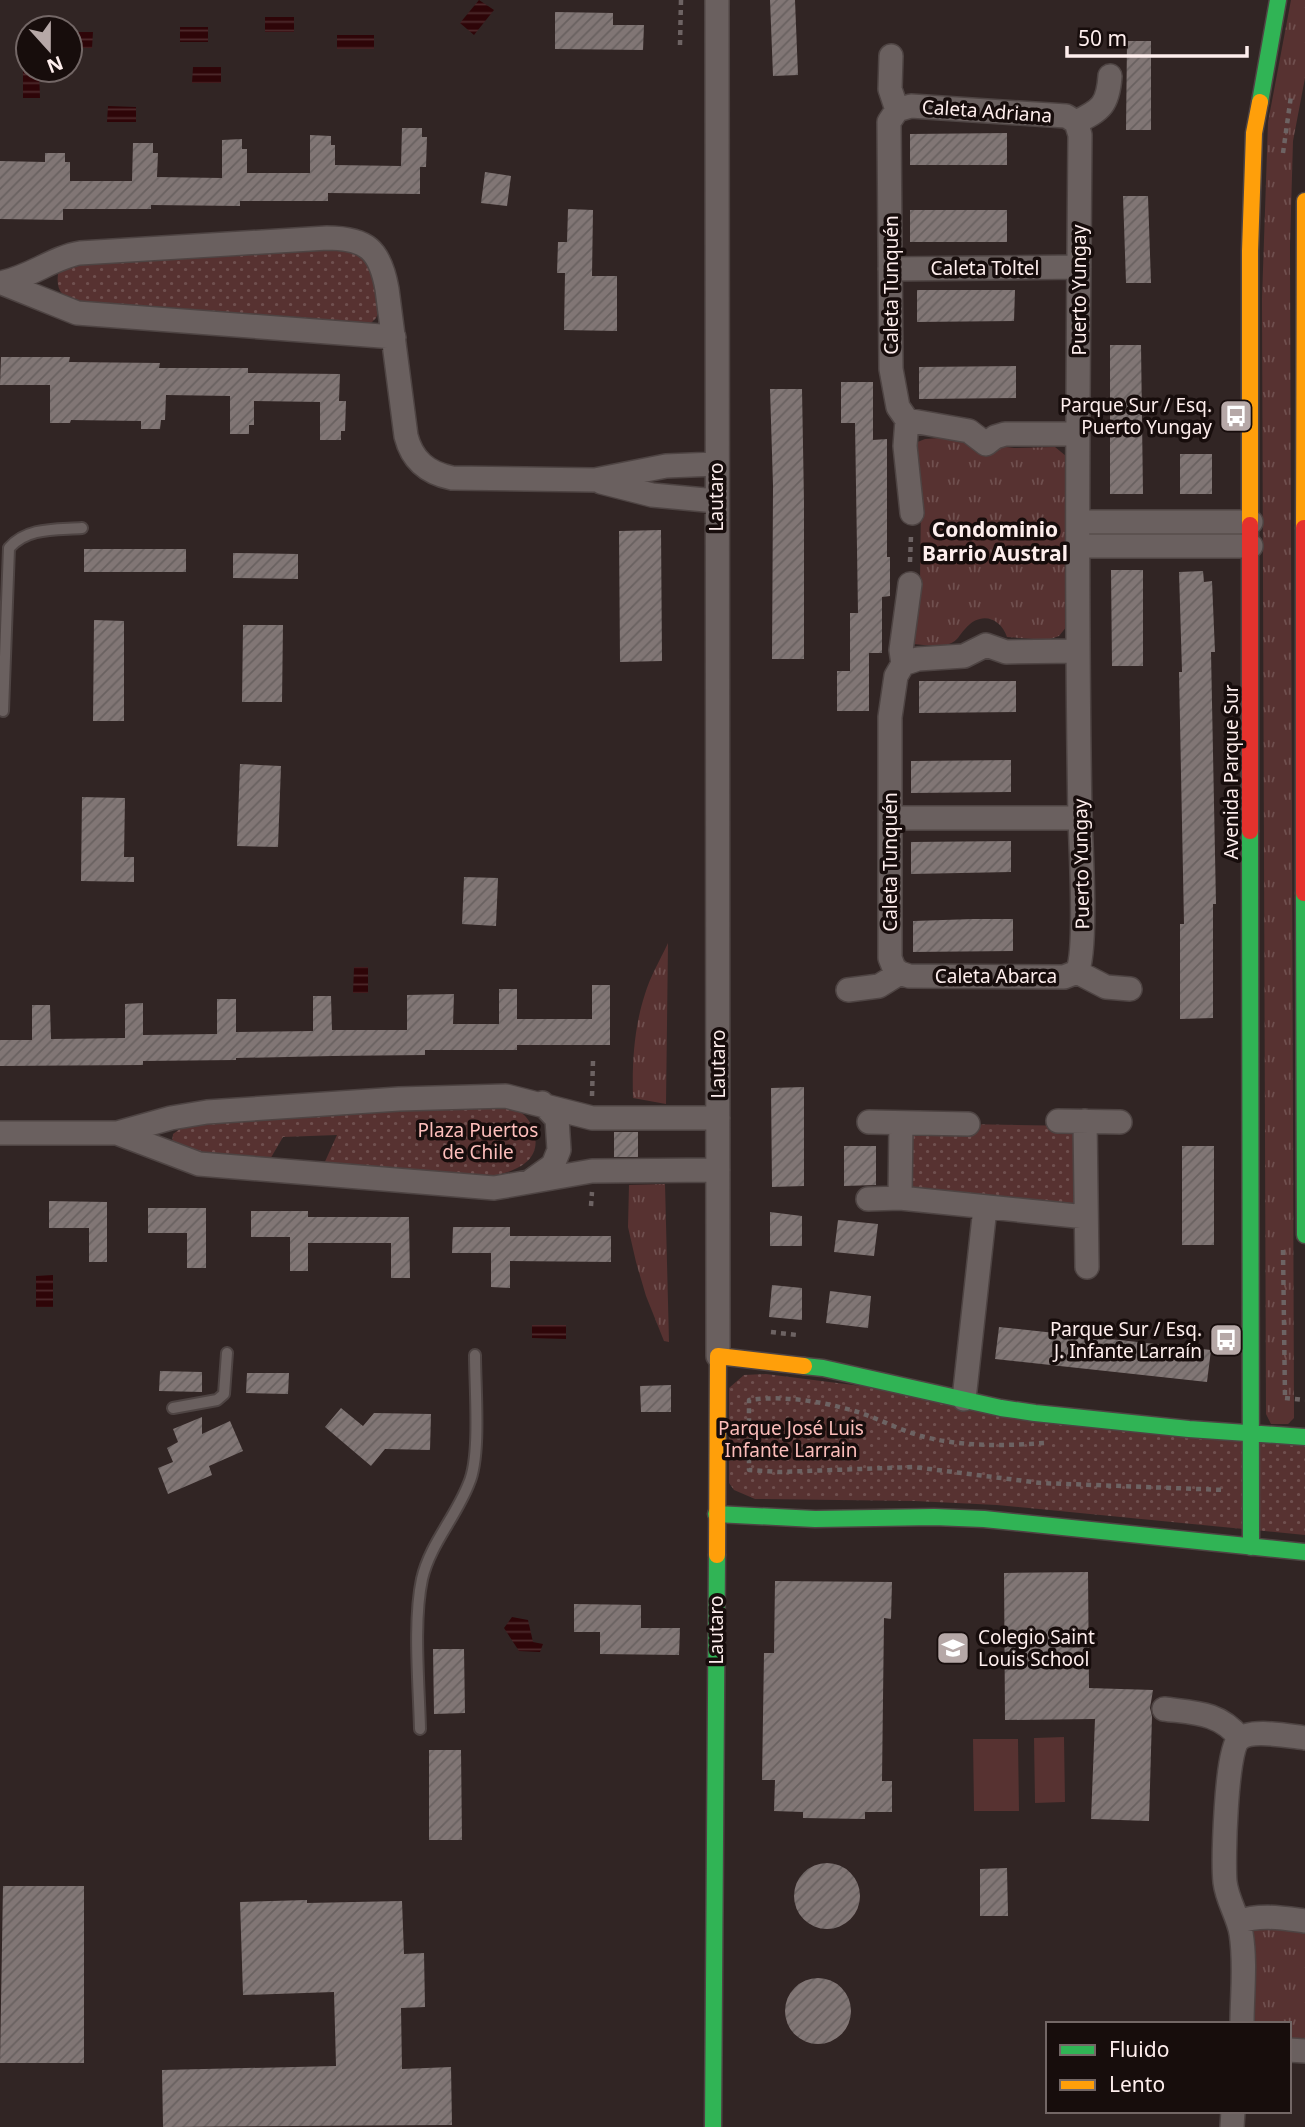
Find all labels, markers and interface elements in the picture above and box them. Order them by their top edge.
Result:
north arrow [14,14,84,84]
scale bar [1067,14,1247,58]
text: 50 m [1078,24,1127,52]
text: N [43,50,67,80]
street label: Caleta Adriana [921,93,1053,129]
street label: Caleta Tunquén [878,215,904,355]
street label: Puerto Yungay [1066,224,1092,355]
street label: Caleta Toltel [931,255,1039,281]
place label: Parque Sur / Esq. Puerto Yungay [1060,392,1212,440]
bus stop icon: Parque Sur / Esq. Puerto Yungay [1217,397,1255,435]
street label: Lautaro [703,463,729,531]
district label: Condominio Barrio Austral [922,515,1068,567]
street label: Avenida Parque Sur [1218,684,1244,860]
street label: Caleta Tunquén [877,792,903,932]
street label: Puerto Yungay [1067,798,1095,930]
street label: Caleta Abarca [935,963,1057,989]
street label: Lautaro [705,1030,731,1098]
park label: Plaza Puertos de Chile [418,1117,538,1165]
place label: Parque Sur / Esq. J. Infante Larraín [1050,1316,1202,1364]
bus stop icon: Parque Sur / Esq. J. Infante Larraín [1207,1321,1245,1359]
park label: Parque José Luis Infante Larrain [718,1415,864,1463]
street label: Lautaro [703,1596,729,1664]
place label: Colegio Saint Louis School [978,1624,1095,1672]
school or university icon: Colegio Saint Louis School [934,1629,972,1667]
legend [1046,2022,1291,2113]
text: Fluido [1109,2035,1169,2063]
text: Lento [1109,2070,1165,2098]

